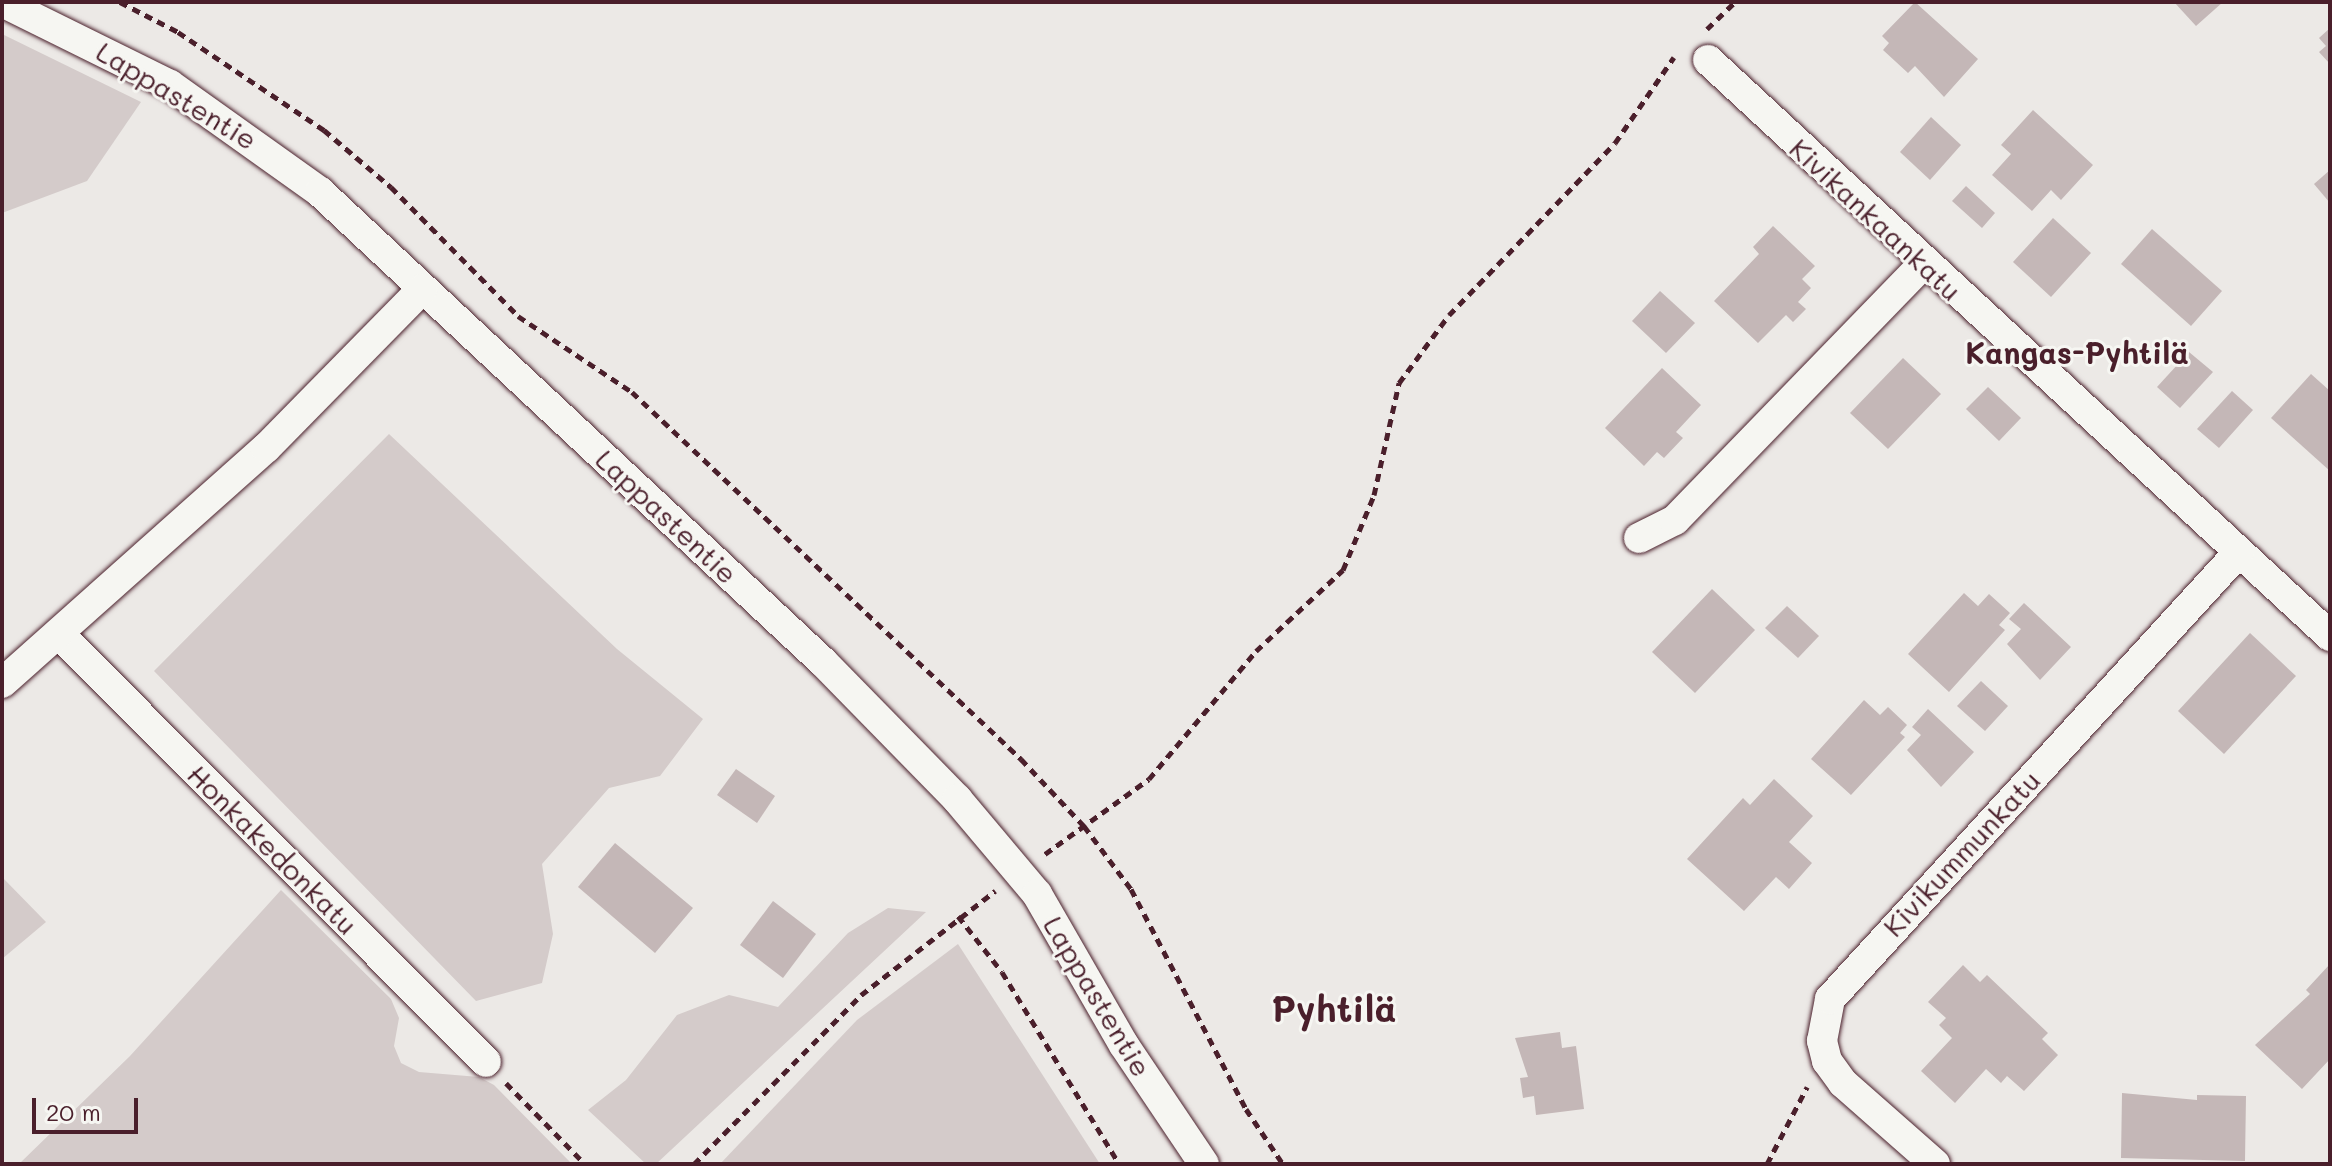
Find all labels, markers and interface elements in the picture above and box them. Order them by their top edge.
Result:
street label: Lappastentie [91,34,263,156]
street label: Kivikankaankatu [1783,131,1969,307]
district label: Kangas-Pyhtilä [1965,334,2189,370]
street label: Lappastentie [589,442,745,590]
street label: Honkakedonkatu [181,757,365,941]
street label: Kivikummunkatu [1876,763,2046,943]
street label: Lappastentie [1037,910,1159,1082]
district label: Pyhtilä [1272,986,1396,1030]
scale bar [36,1082,142,1132]
text: 20 m [46,1096,101,1127]

